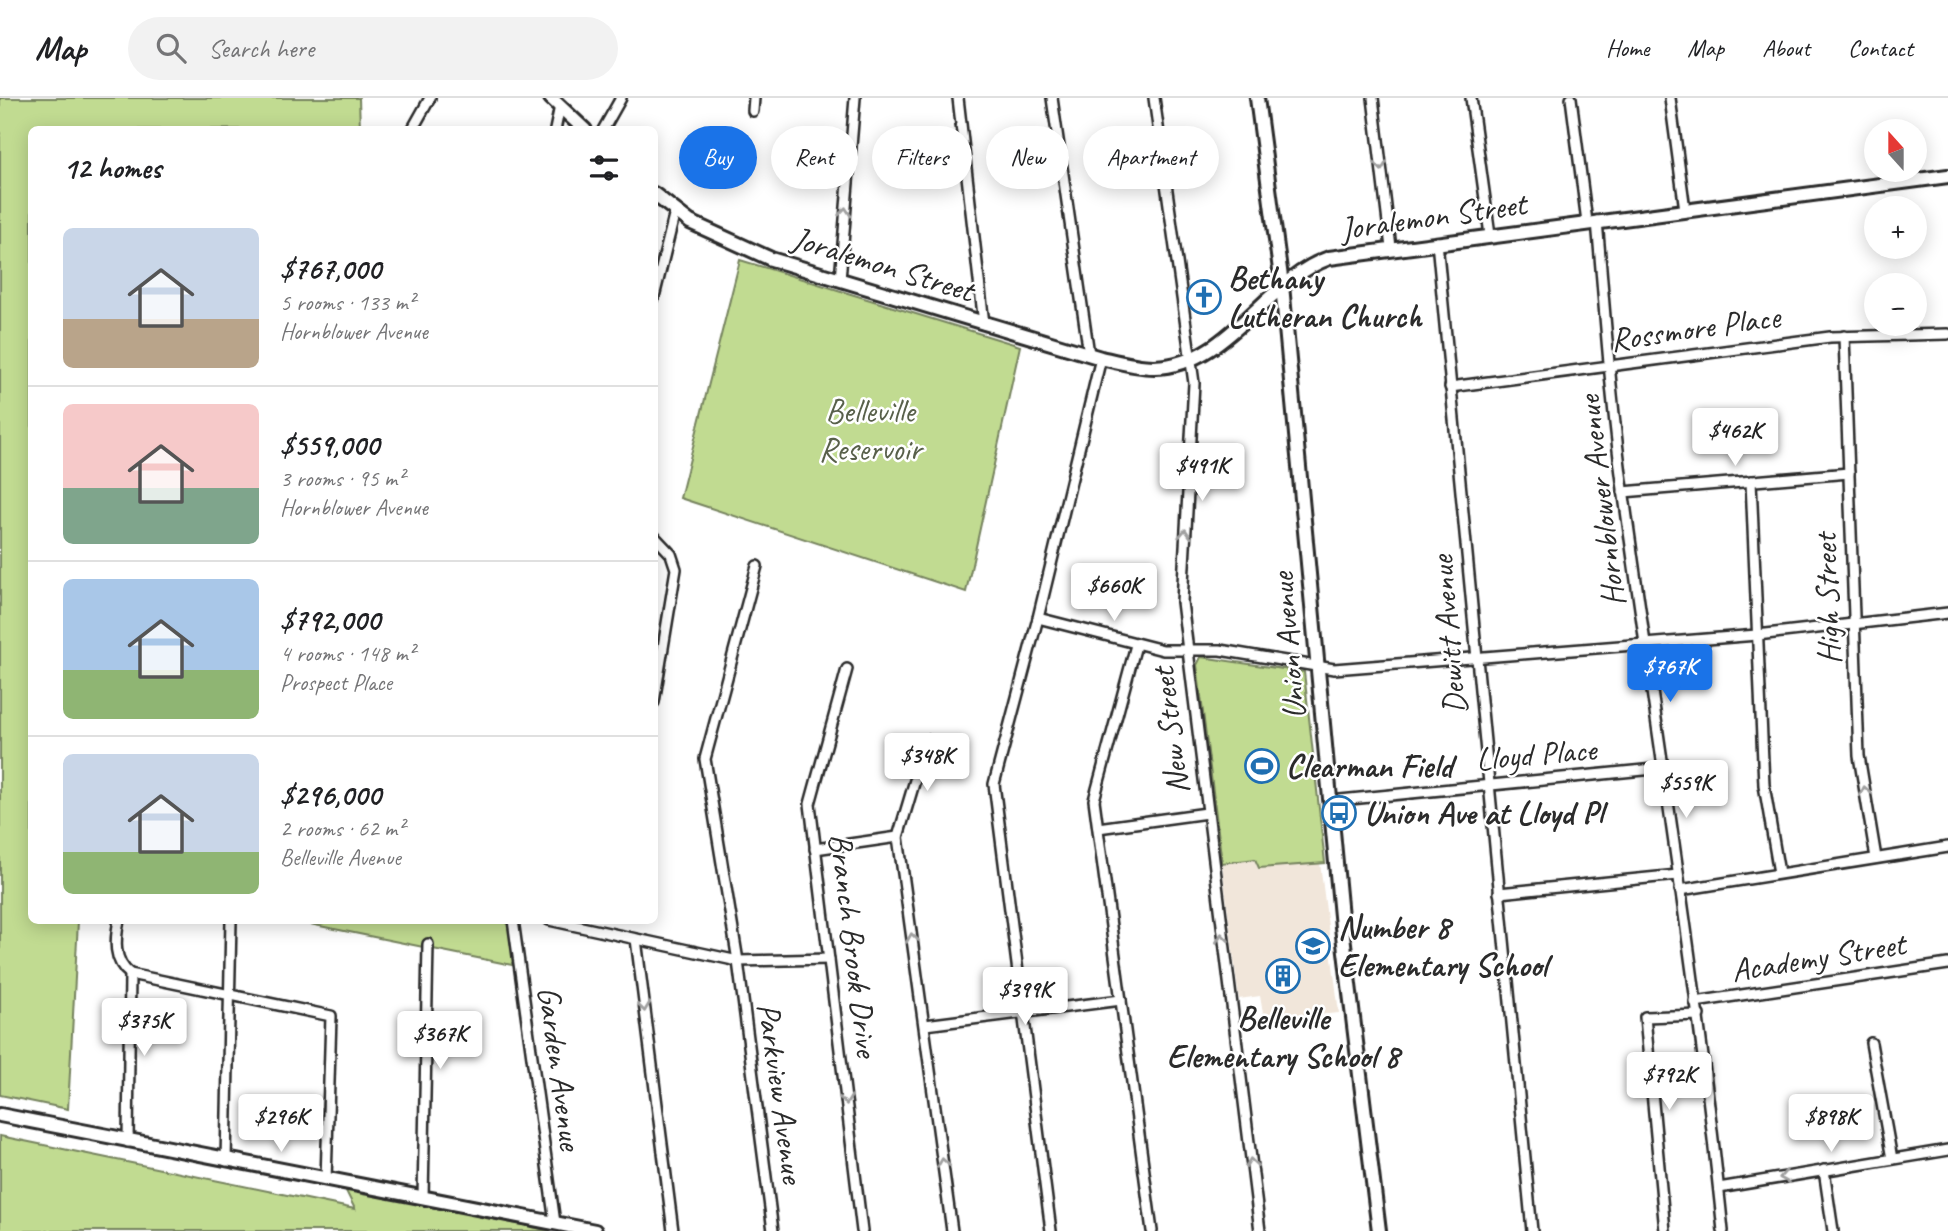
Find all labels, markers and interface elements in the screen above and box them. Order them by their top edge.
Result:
search box [128,17,618,80]
text: Map [35,27,86,69]
icon: search [152,29,190,67]
text: Search here [208,32,314,65]
text: Home [1606,33,1649,63]
text: Map [1687,33,1724,63]
text: About [1762,33,1810,63]
text: Contact [1848,33,1913,63]
north arrow [1864,119,1927,182]
map controls [1864,119,1927,336]
chip: Buy [679,126,757,189]
chip: Rent [771,126,858,189]
chip: Filters [872,126,972,189]
chip: New [986,126,1069,189]
chip: Apartment [1083,126,1219,189]
text: 12 homes [63,149,161,187]
icon: filters [585,149,623,187]
one-way arrow [1374,160,1389,172]
street label: Joralemon Street [1335,182,1532,250]
button: + [1864,196,1927,259]
one-way arrow [837,206,852,217]
street label: Joralemon Street [786,216,981,312]
text: $767,000 [280,250,381,288]
icon: home [119,256,203,340]
place label: Bethany Lutheran Church [1228,257,1423,337]
button: − [1864,273,1927,336]
church icon: Bethany Lutheran Church [1185,278,1223,316]
text: 5 rooms · 133 m² [280,288,415,317]
street label: Rossmore Place [1608,295,1785,361]
text: Hornblower Avenue [280,317,428,346]
park label: Belleville Reservoir [819,390,924,470]
street label: Hornblower Avenue [1567,391,1635,609]
pin: $462K [1686,408,1784,468]
text: $462K [1708,416,1762,445]
text: $559,000 [280,426,379,464]
icon: home [119,432,203,516]
pin: $491K [1153,444,1251,503]
text: $491K [1176,451,1228,480]
text: 3 rooms · 95 m² [280,464,404,493]
text: Hornblower Avenue [280,493,428,522]
one-way arrow [1178,528,1193,539]
street label: High Street [1804,530,1850,665]
street label: Dewitt Avenue [1420,552,1476,716]
pin: $660K [1065,564,1163,623]
street label: Union Avenue [1260,569,1315,721]
text: $660K [1087,571,1141,600]
text: $792,000 [280,601,380,639]
icon: home [119,607,203,691]
text: 4 rooms · 148 m² [280,639,415,668]
pin: $767K [1621,644,1719,704]
text: $767K [1643,652,1697,681]
street label: New Street [1141,662,1199,797]
text: Prospect Place [280,668,392,697]
street label: Lloyd Place [1474,728,1600,780]
pin: $348K [878,734,976,793]
text: $348K [900,741,954,770]
place label: Clearman Field [1286,745,1458,787]
sports icon: Clearman Field [1243,747,1281,785]
pin: $559K [1637,760,1735,820]
text: $559K [1660,768,1712,797]
text: $296,000 [280,776,381,814]
icon: home [119,782,203,866]
one-way arrow [1858,785,1873,797]
place label: Union Ave at Lloyd Pl [1364,792,1609,834]
bus stop icon: Union Ave at Lloyd Pl [1320,794,1358,832]
text: 2 rooms · 62 m² [280,814,404,843]
street label: Branch Brook Drive [819,831,889,1061]
text: Belleville Avenue [280,843,401,872]
place label: Number 8 Elementary School [1338,906,1554,986]
street label: Academy Street [1728,922,1911,991]
school or university icon: Number 8 Elementary School [1294,927,1332,965]
one-way arrow [905,932,920,944]
one-way arrow [1215,932,1230,943]
building icon: Belleville Elementary School 8 [1264,957,1302,995]
pin: $399K [976,968,1074,1027]
text: $399K [999,975,1051,1004]
street label: Garden Avenue [528,984,593,1155]
place label: Belleville Elementary School 8 [1167,997,1403,1077]
pin: $375K [95,998,193,1058]
street label: Parkview Avenue [748,1000,815,1188]
one-way arrow [637,1001,652,1013]
text: $375K [118,1006,170,1035]
pin: $367K [391,1012,489,1071]
text: $367K [413,1019,467,1048]
pin: $792K [1620,1052,1718,1112]
text: $792K [1643,1060,1695,1089]
pin: $296K [232,1094,330,1154]
one-way arrow [839,1094,854,1105]
pin: $898K [1782,1094,1880,1154]
text: $296K [254,1102,308,1131]
text: $898K [1805,1102,1857,1131]
one-way arrow [936,1157,951,1169]
one-way arrow [1243,1157,1258,1169]
one-way arrow [1778,1169,1790,1184]

